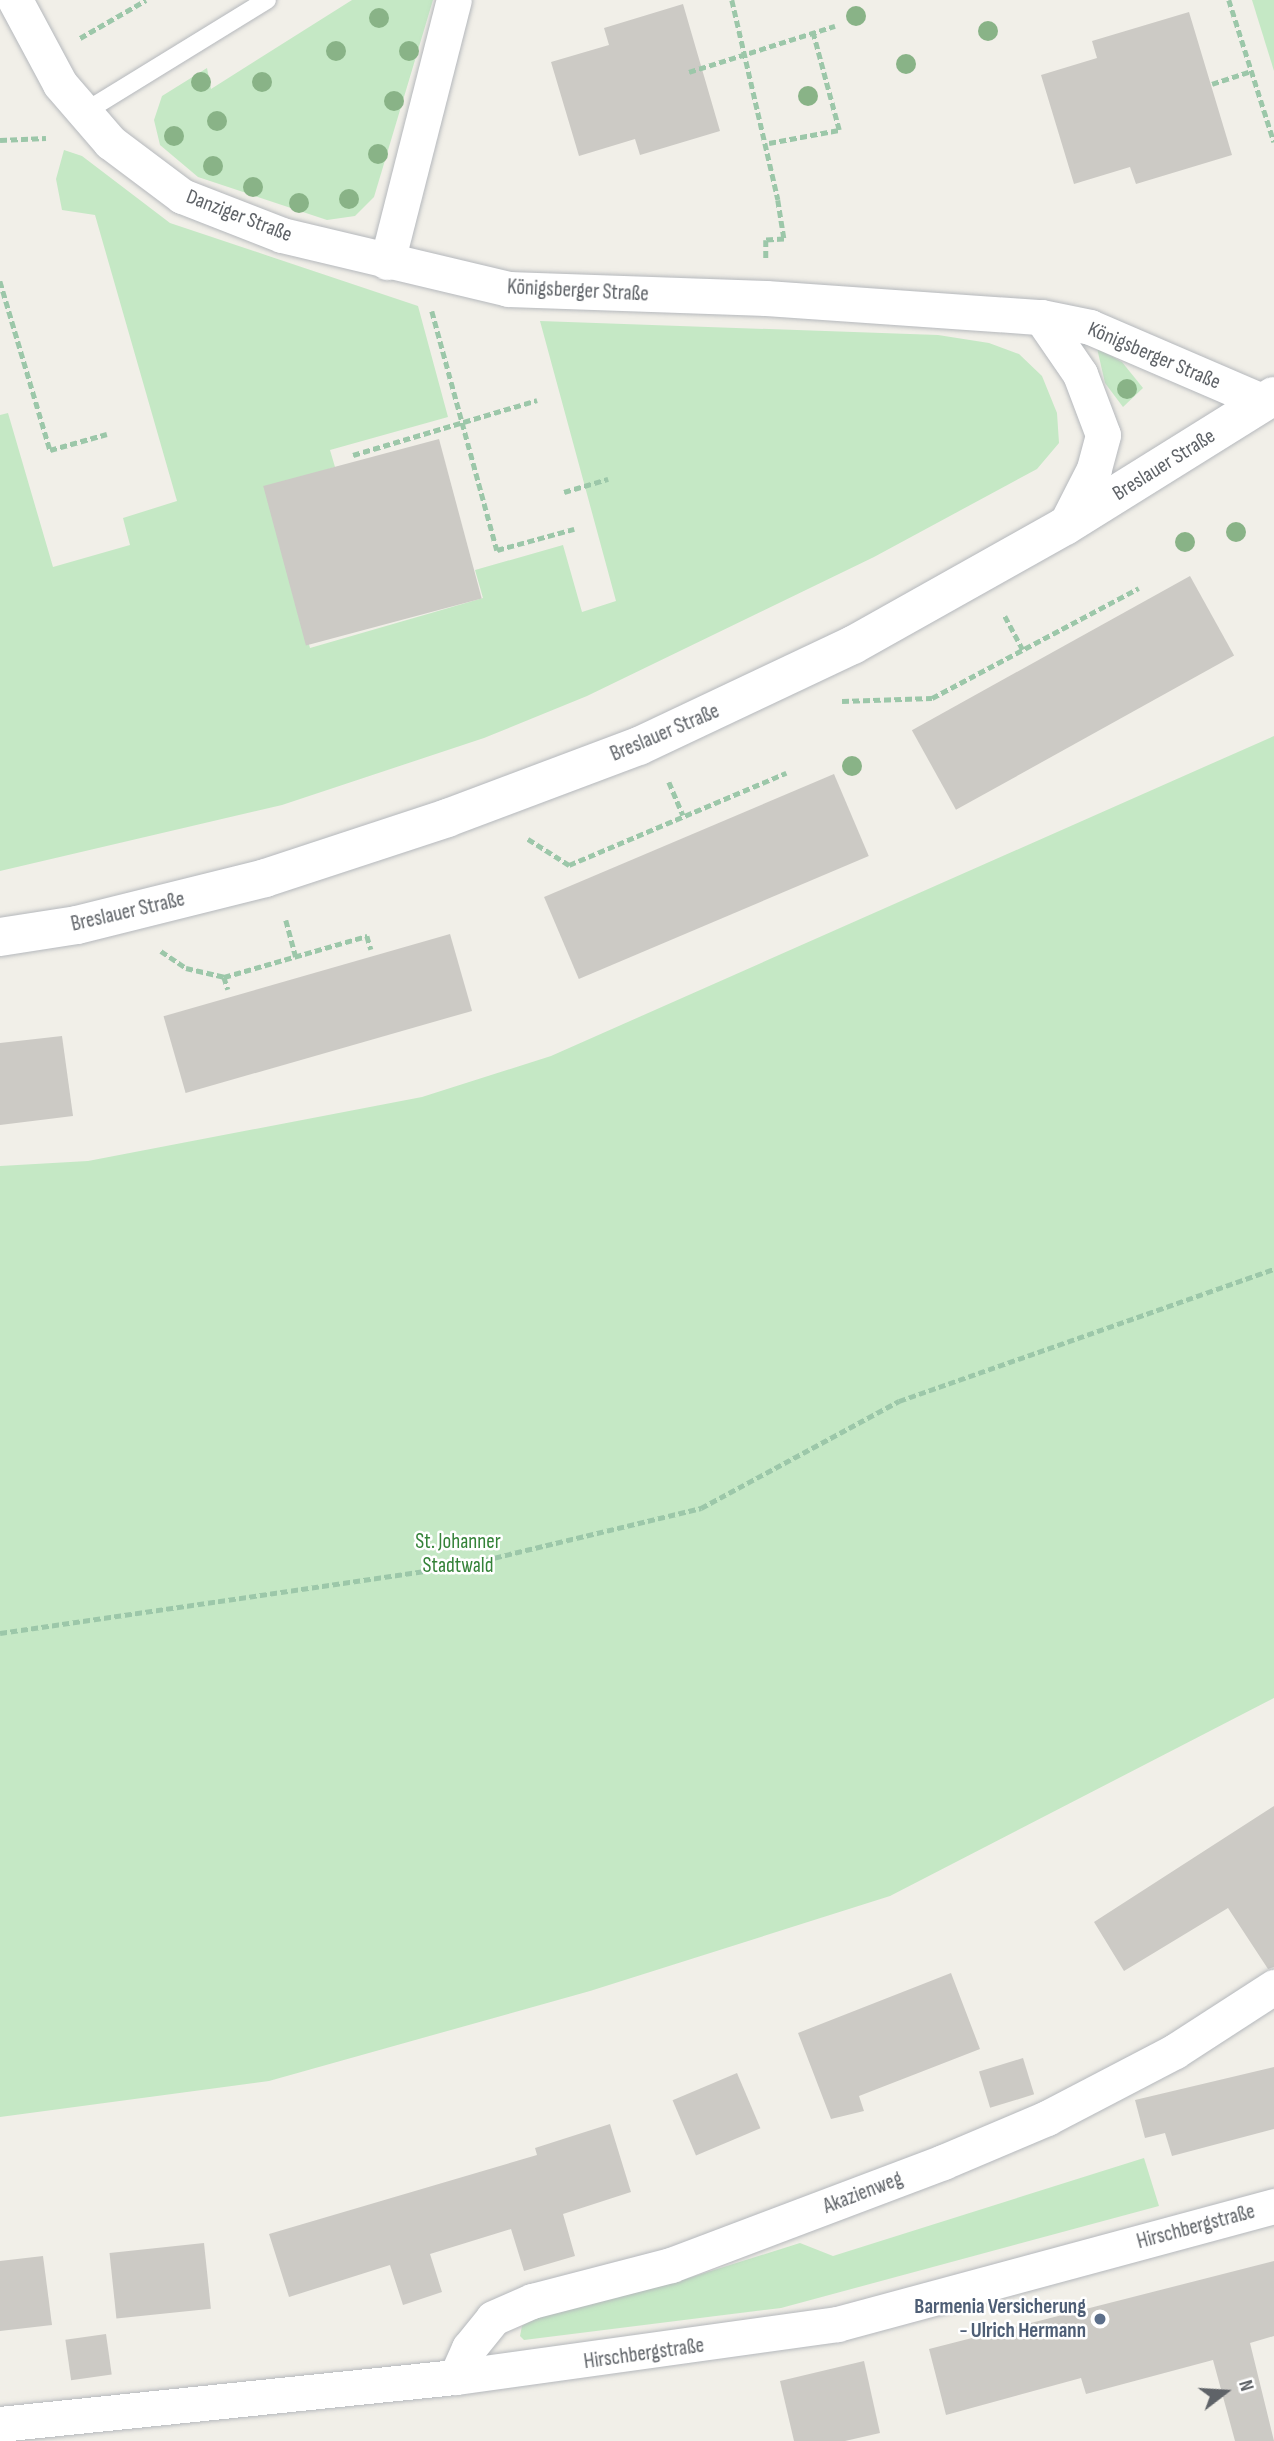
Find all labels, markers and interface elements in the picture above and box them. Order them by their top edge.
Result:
street label: Danziger Straße [183,184,295,248]
street label: Königsberger Straße [507,275,649,307]
street label: Königsberger Straße [1084,317,1224,395]
street label: Breslauer Straße [1108,424,1220,506]
street label: Breslauer Straße [607,699,723,767]
street label: Breslauer Straße [69,887,187,937]
park label: St. Johanner Stadtwald [415,1529,501,1579]
street label: Akazienweg [820,2166,906,2220]
street label: Hirschbergstraße [1134,2199,1258,2255]
place label: Barmenia Versicherung - Ulrich Hermann [914,2294,1086,2344]
marker: Barmenia Versicherung - Ulrich Hermann [1092,2311,1108,2327]
street label: Hirschbergstraße [582,2333,706,2375]
north arrow [1190,2357,1260,2427]
text: N [1233,2377,1258,2394]

